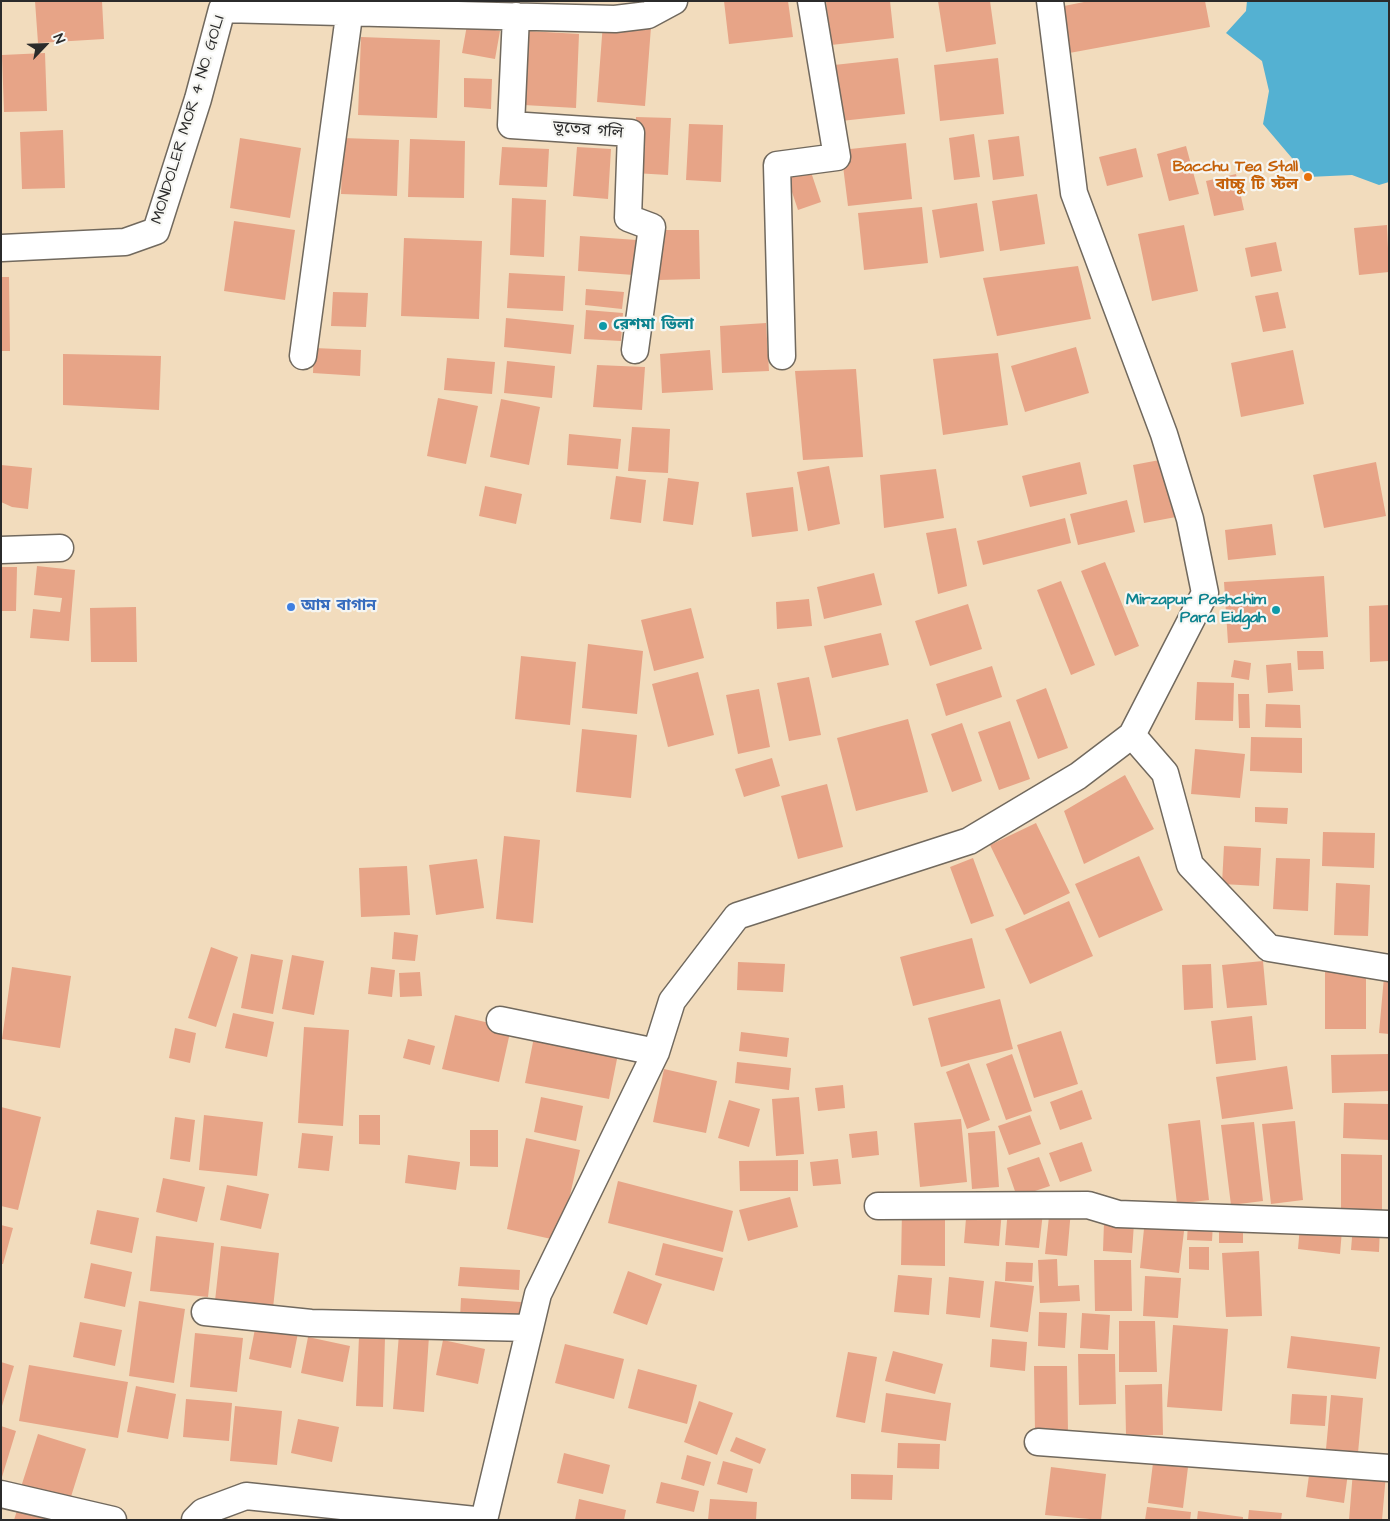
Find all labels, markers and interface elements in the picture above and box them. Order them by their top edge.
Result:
street label: MONDOLER MOR 4 NO. GOLI [148,13,230,227]
north arrow [20,20,70,70]
text: N [48,31,70,47]
street label: ভূতের গলি [552,118,624,144]
place label: Bacchu Tea Stall বাচ্চু টি স্টল [1173,158,1298,196]
marker: Bacchu Tea Stall বাচ্চু টি স্টল [1302,171,1314,183]
place label: রেশমা ভিলা [613,316,694,336]
marker: রেশমা ভিলা [597,320,609,332]
place label: Mirzapur Pashchim Para Eidgah [1126,591,1266,629]
place label: আম বাগান [301,597,376,617]
marker: আম বাগান [285,601,297,613]
marker: Mirzapur Pashchim Para Eidgah [1270,604,1282,616]

